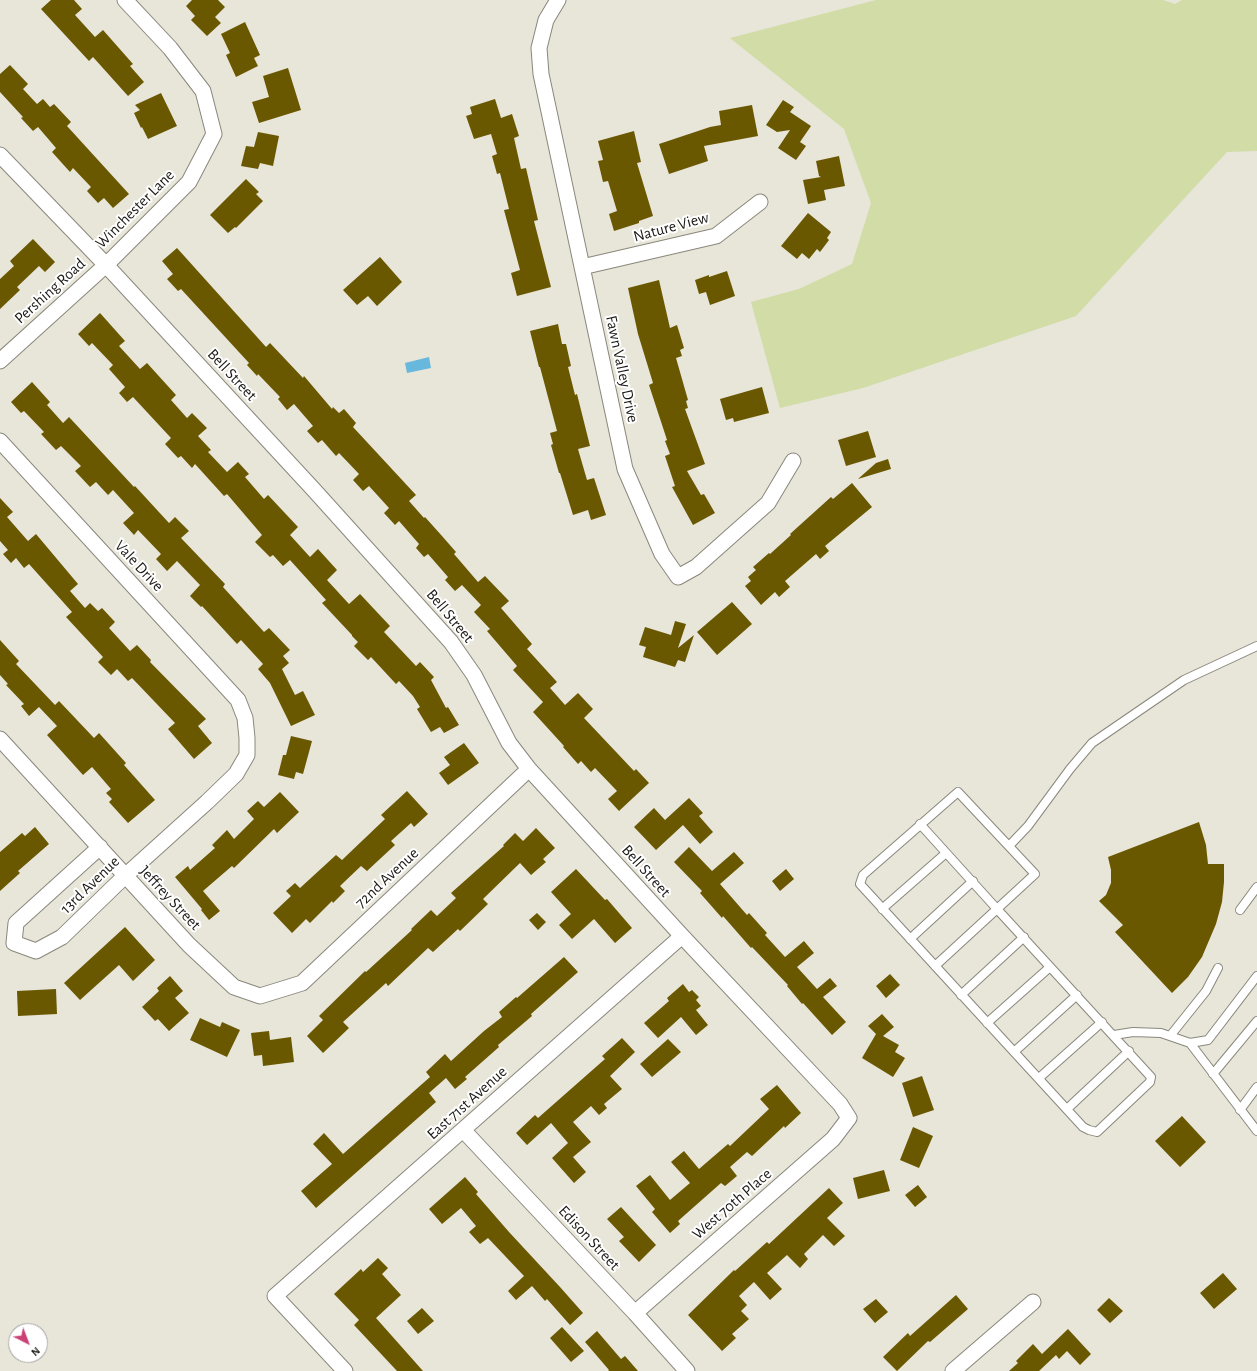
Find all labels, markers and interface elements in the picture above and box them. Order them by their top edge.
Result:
street label: Winchester Lane [92,166,178,252]
street label: Nature View [631,208,711,246]
street label: Pershing Road [11,254,89,328]
street label: Fawn Valley Drive [601,314,643,424]
street label: Bell Street [203,345,261,405]
street label: Vale Drive [111,536,167,596]
street label: Bell Street [422,585,478,647]
street label: Bell Street [617,841,675,901]
street label: 72nd Avenue [351,844,423,912]
street label: 13rd Avenue [56,852,124,918]
street label: Jeffrey Street [135,862,205,934]
street label: East 71st Avenue [423,1062,511,1144]
street label: West 70th Place [688,1164,776,1244]
street label: Edison Street [554,1202,624,1274]
north arrow [8,1323,48,1363]
text: N [29,1345,42,1358]

